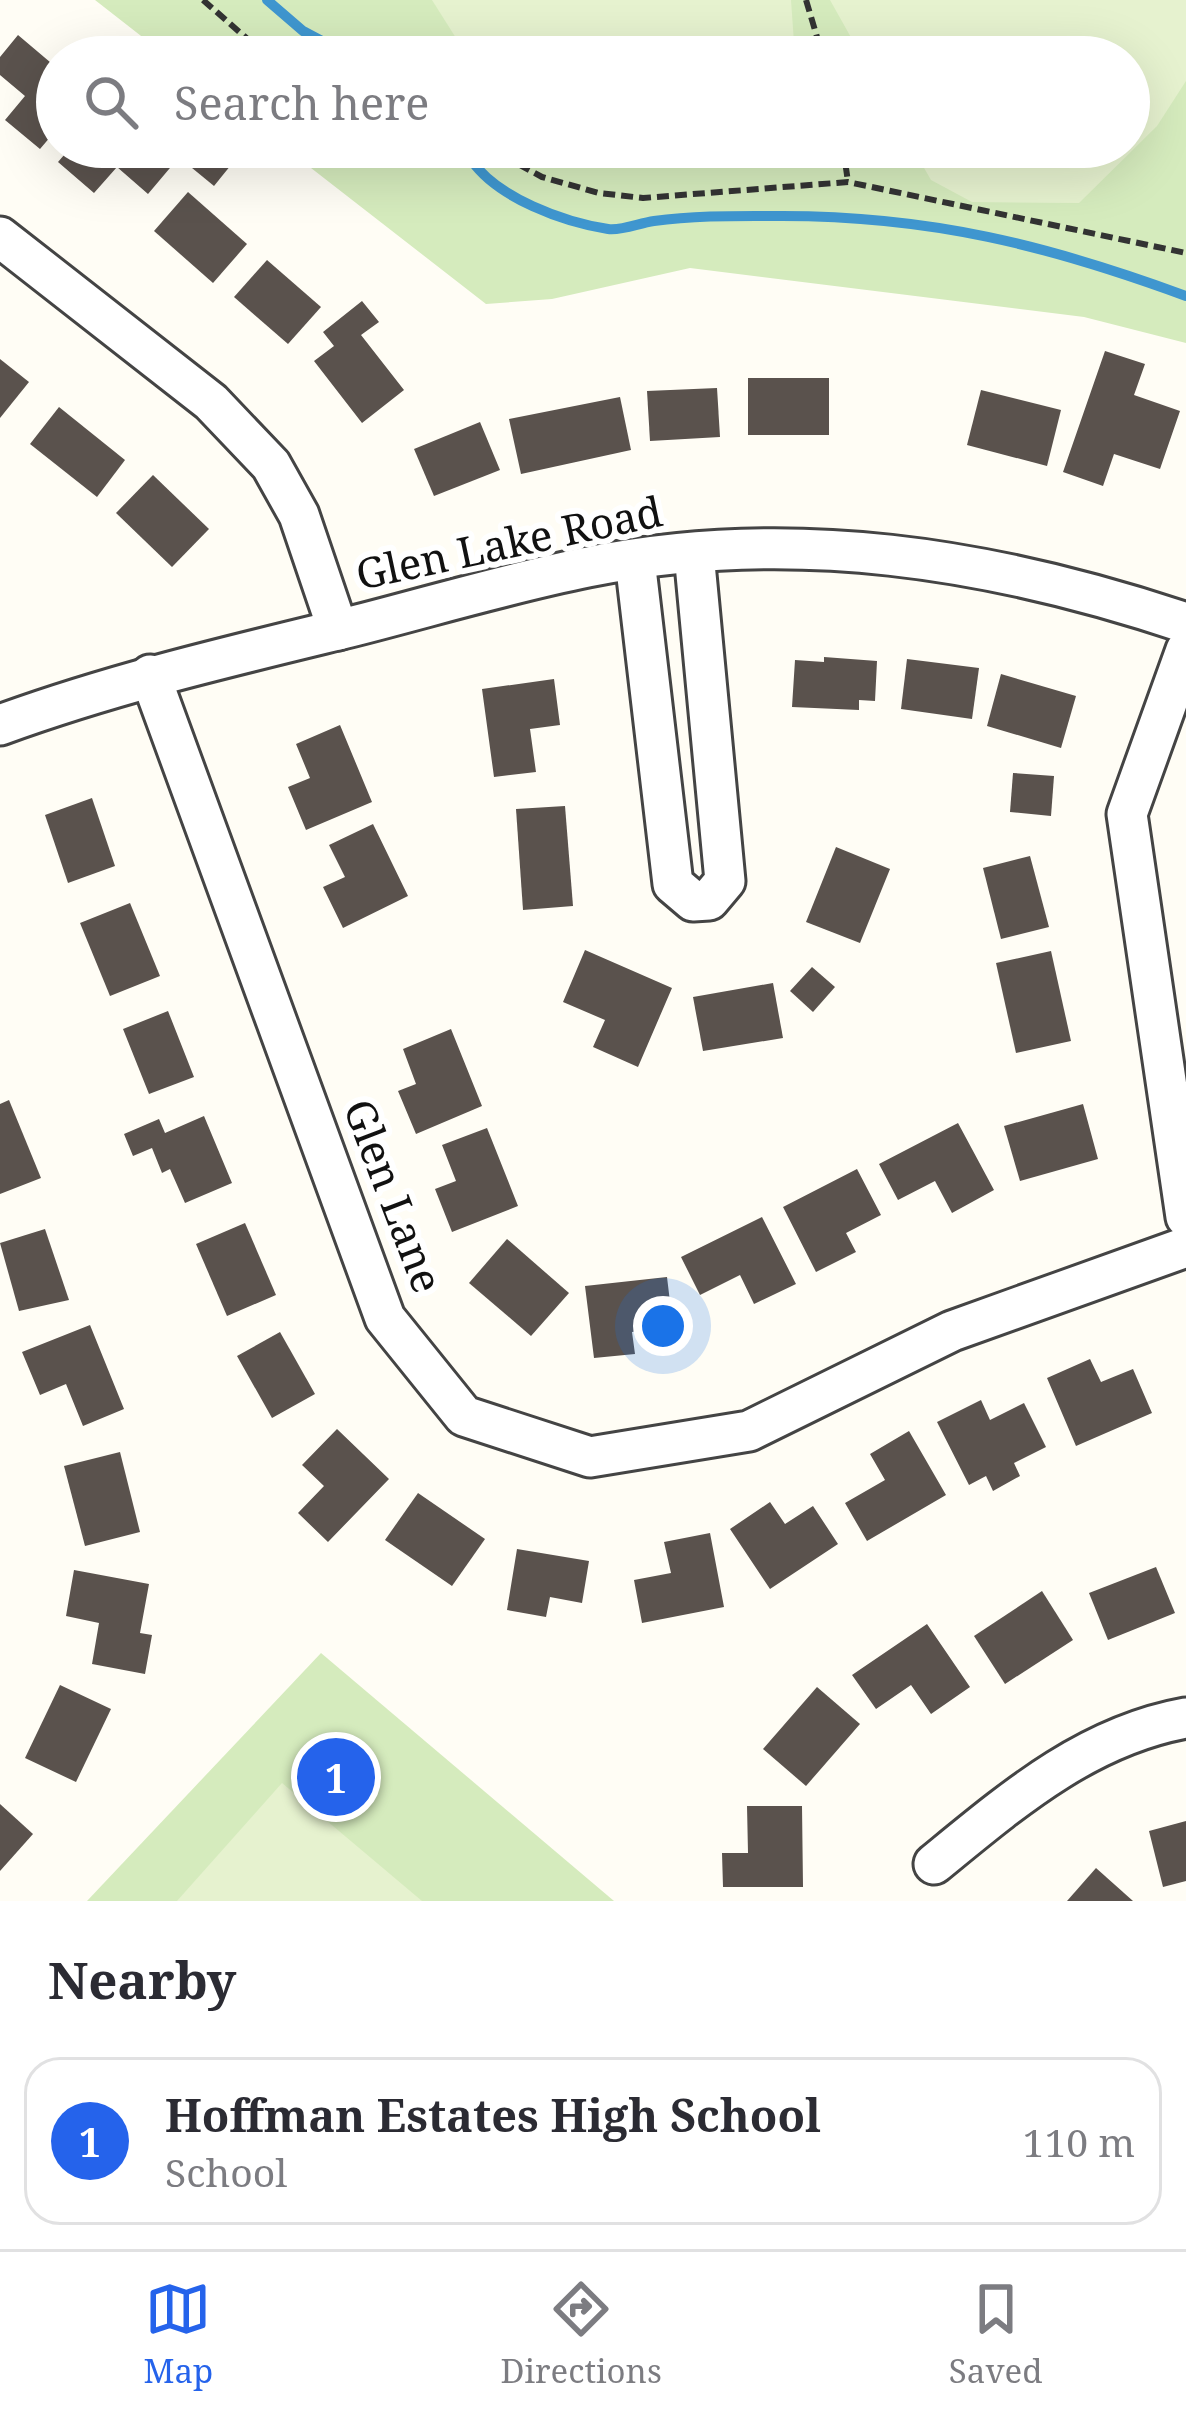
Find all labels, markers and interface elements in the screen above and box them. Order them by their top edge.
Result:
search box [36,36,1150,168]
icon: search [78,69,144,135]
text: Search here [174,72,429,133]
street label: Glen Lake Road [350,481,667,602]
street label: Glen Lane [331,1091,457,1300]
your location [633,1296,693,1356]
pin: 1 [297,1732,375,1822]
text: Nearby [48,1944,236,2014]
text: Hoffman Estates High School [165,2084,821,2145]
text: 1 [79,2115,101,2168]
text: 110 m [1023,2115,1135,2168]
text: School [165,2145,287,2198]
tab: Map [144,2276,213,2393]
tab: Directions [500,2276,662,2393]
tab: Saved [949,2276,1042,2393]

